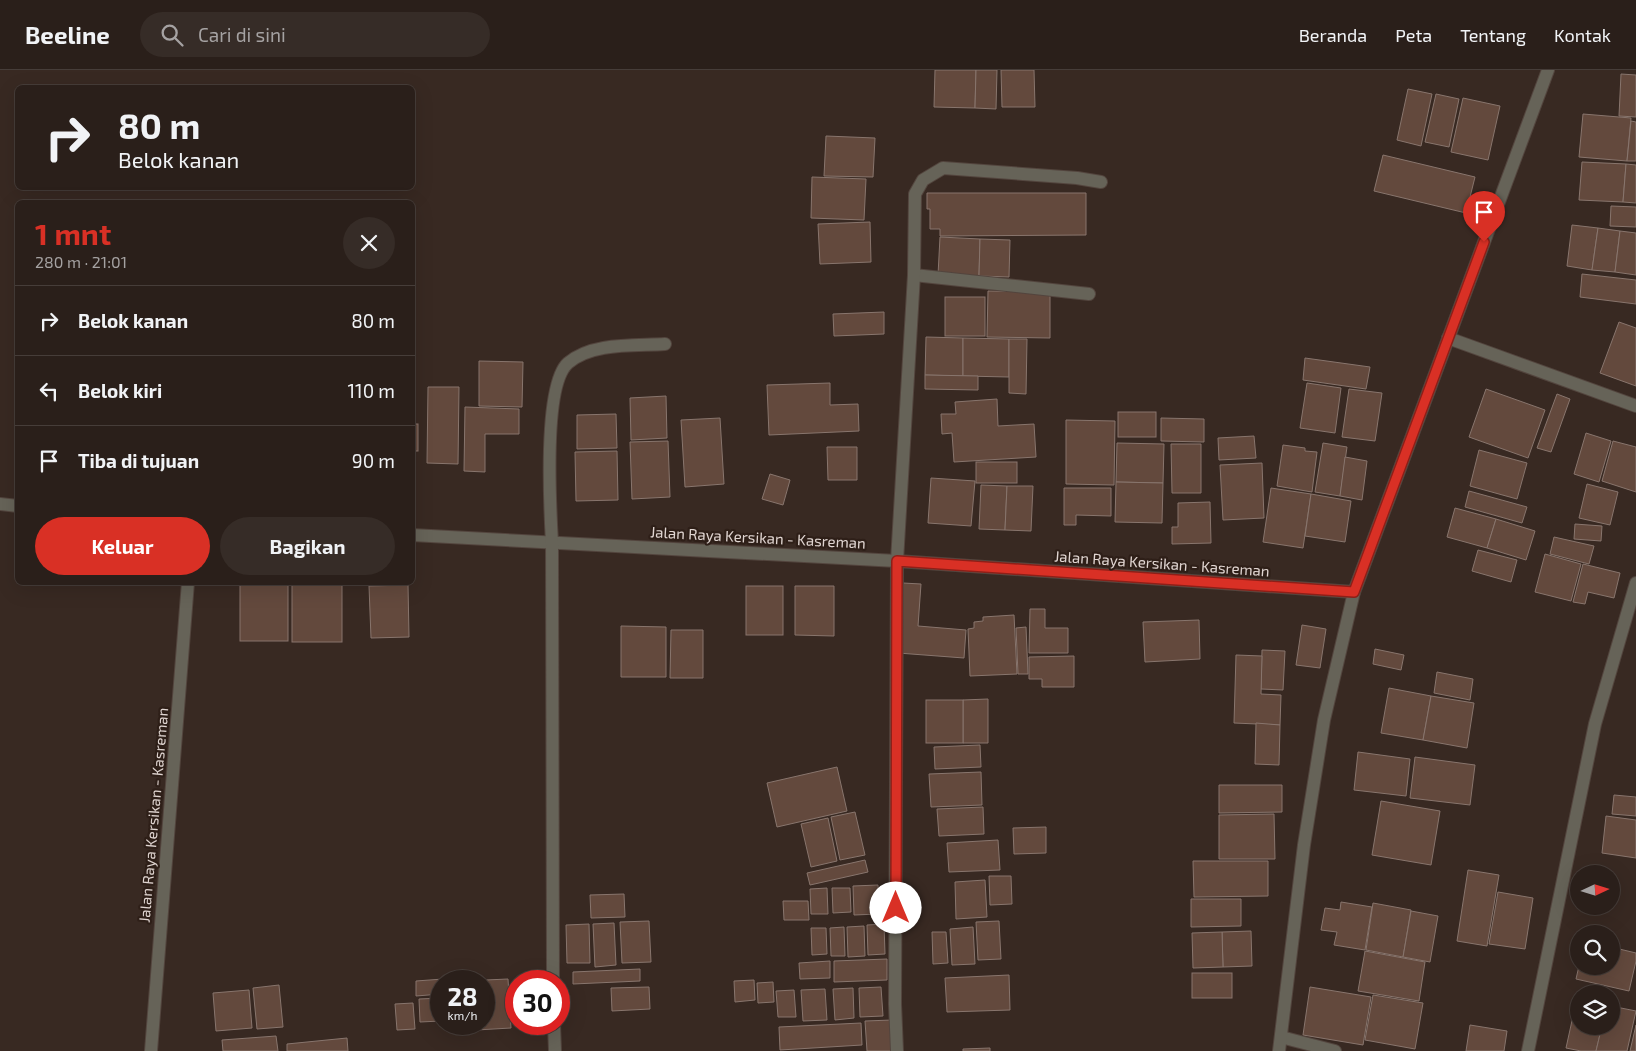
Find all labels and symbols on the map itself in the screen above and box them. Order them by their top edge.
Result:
pin [1463,191,1505,242]
street label: Jalan Raya Kersikan - Kasreman [650,522,866,552]
street label: Jalan Raya Kersikan - Kasreman [1054,546,1270,580]
street label: Jalan Raya Kersikan - Kasreman [135,707,171,923]
north arrow [1570,865,1620,915]
position arrow [869,881,921,933]
speed limit sign: 30 [505,970,570,1035]

